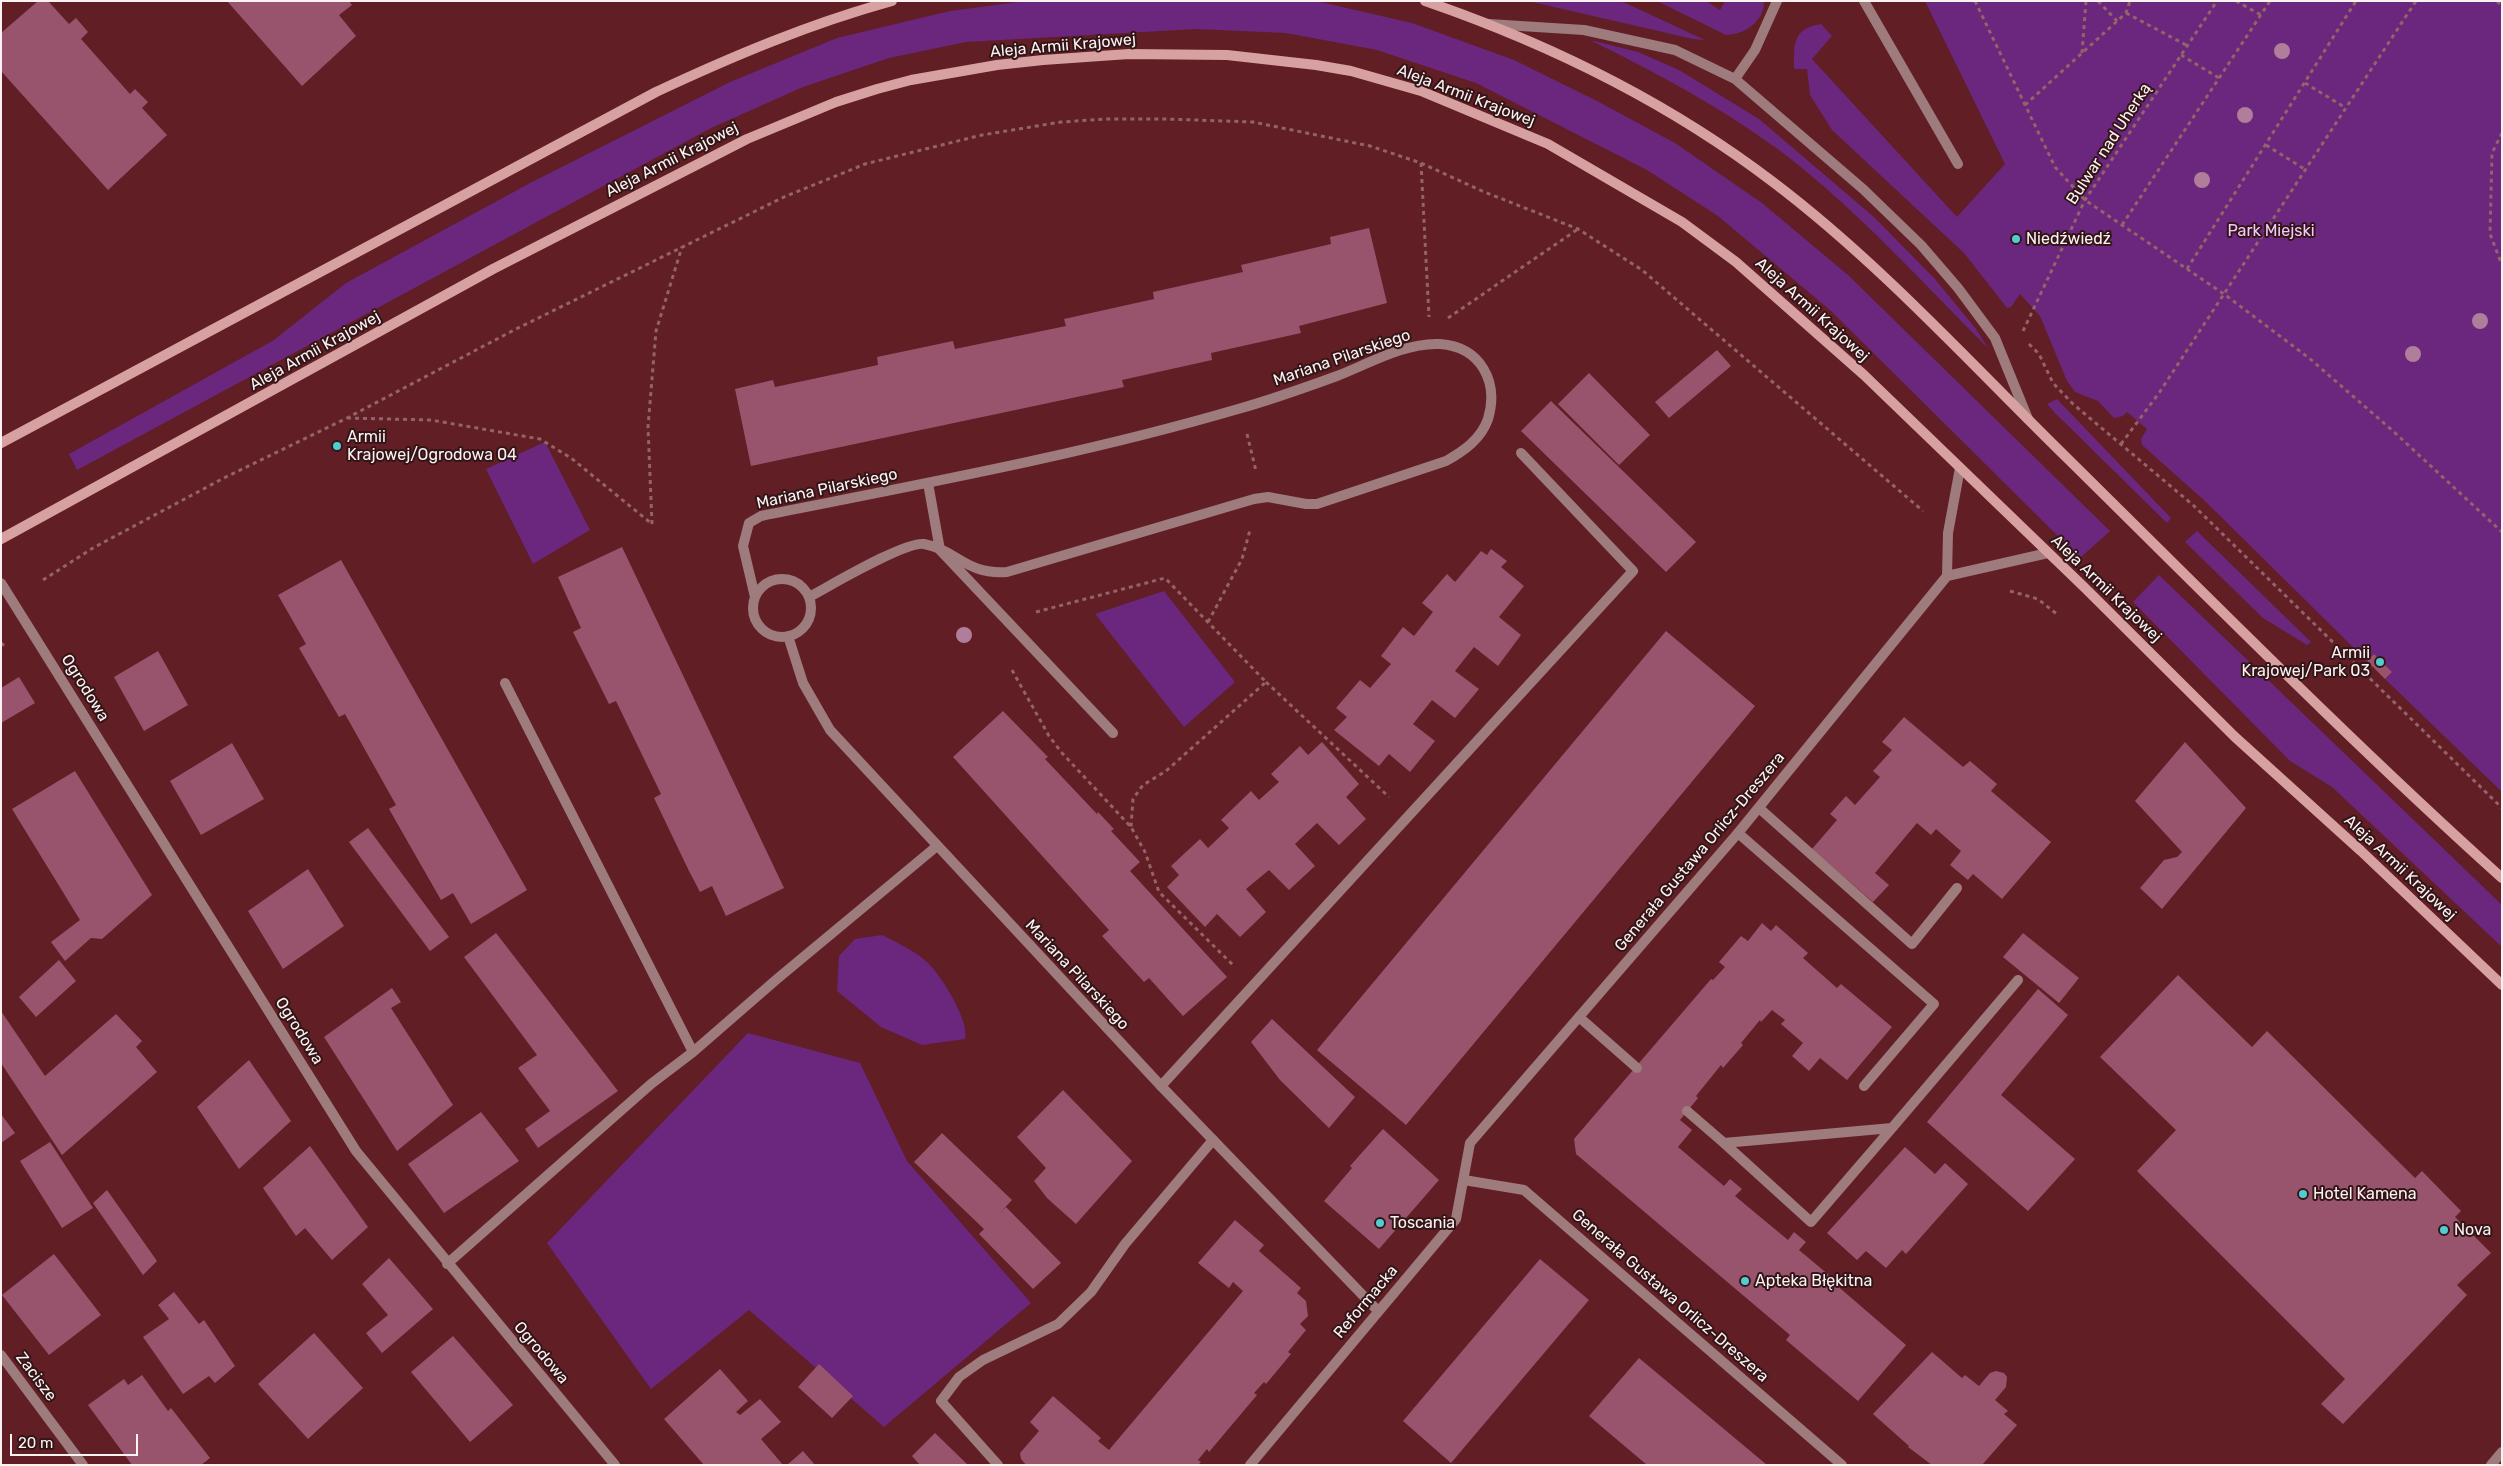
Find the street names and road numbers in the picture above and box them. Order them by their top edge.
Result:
street label: Aleja Armii Krajowej [989,30,1137,62]
street label: Aleja Armii Krajowej [1394,61,1538,131]
street label: Bulwar nad Uherką [2063,80,2155,208]
street label: Aleja Armii Krajowej [602,118,742,202]
street label: Aleja Armii Krajowej [1751,254,1873,366]
street label: Aleja Armii Krajowej [246,307,384,395]
street label: Mariana Pilarskiego [1271,326,1413,390]
street label: Mariana Pilarskiego [755,465,899,513]
street label: Aleja Armii Krajowej [2047,531,2165,647]
street label: Ogrodowa [57,651,113,725]
street label: Generała Gustawa Orlicz-Dreszera [1611,748,1789,956]
street label: Aleja Armii Krajowej [2340,811,2460,925]
street label: Mariana Pilarskiego [1021,916,1133,1034]
street label: Ogrodowa [271,994,327,1068]
street label: Generała Gustawa Orlicz-Dreszera [1568,1205,1772,1387]
street label: Reformacka [1330,1262,1402,1342]
street label: Ogrodowa [509,1318,573,1388]
street label: Zacisze [11,1349,61,1405]

